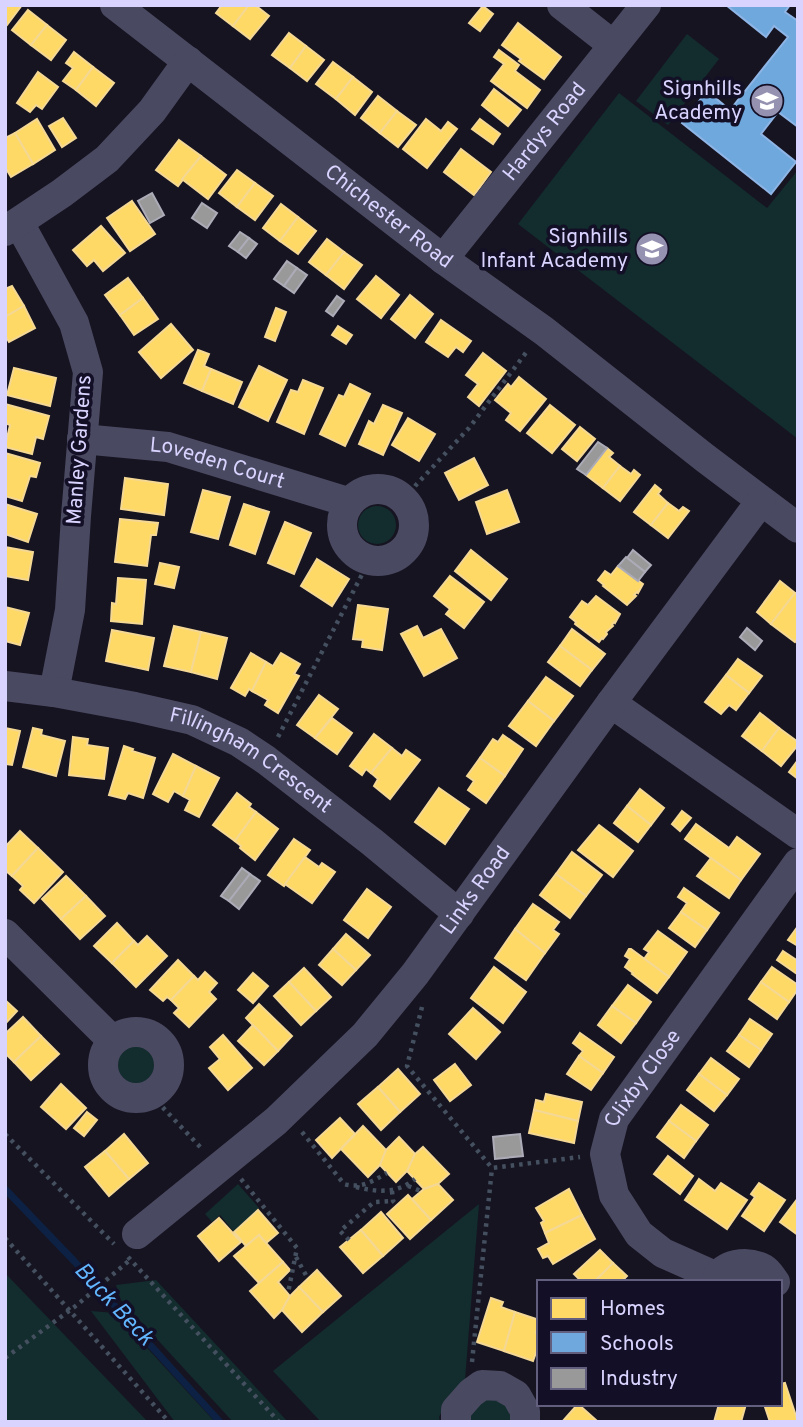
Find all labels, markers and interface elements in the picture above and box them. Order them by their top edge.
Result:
place label: Signhills Academy [654,76,742,127]
street label: Hardys Road [497,77,592,187]
school or university icon: Signhills Academy [748,82,786,120]
street label: Chichester Road [319,159,458,275]
place label: Signhills Infant Academy [481,224,628,275]
school or university icon: Signhills Infant Academy [633,230,671,268]
street label: Manley Gardens [61,374,99,526]
street label: Loveden Court [149,432,288,495]
street label: Fillingham Crescent [167,702,338,820]
street label: Links Road [434,841,517,940]
street label: Clixby Close [599,1024,688,1130]
water label: Buck Beck [67,1257,159,1353]
legend [537,1280,782,1406]
text: Homes [600,1296,665,1323]
text: Schools [600,1331,674,1358]
text: Industry [600,1366,678,1393]

